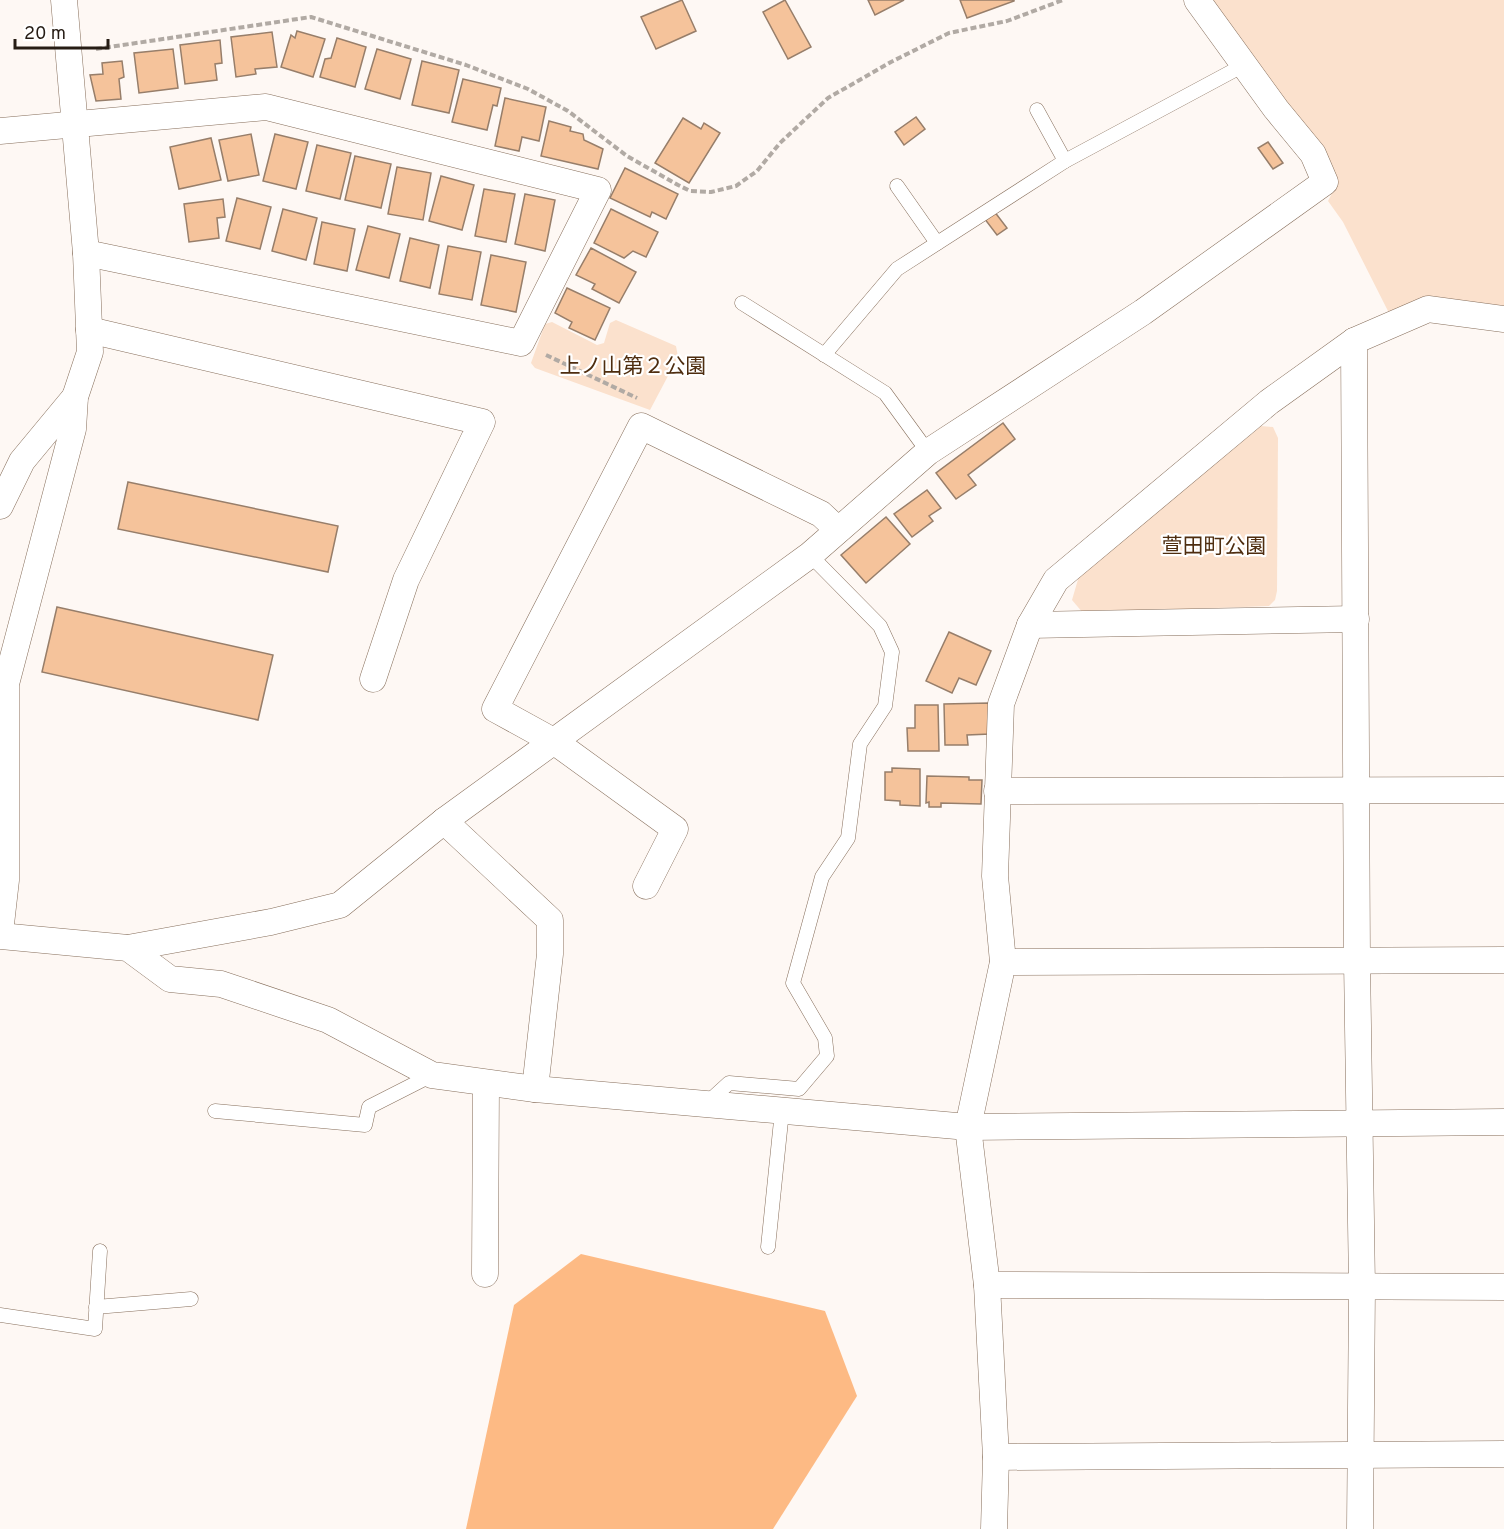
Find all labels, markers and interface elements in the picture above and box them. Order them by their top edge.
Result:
scale bar [15,12,108,50]
text: 20 m [24,23,66,46]
park label: 上ノ山第２公園 [560,354,707,381]
park label: 萱田町公園 [1162,534,1267,561]

